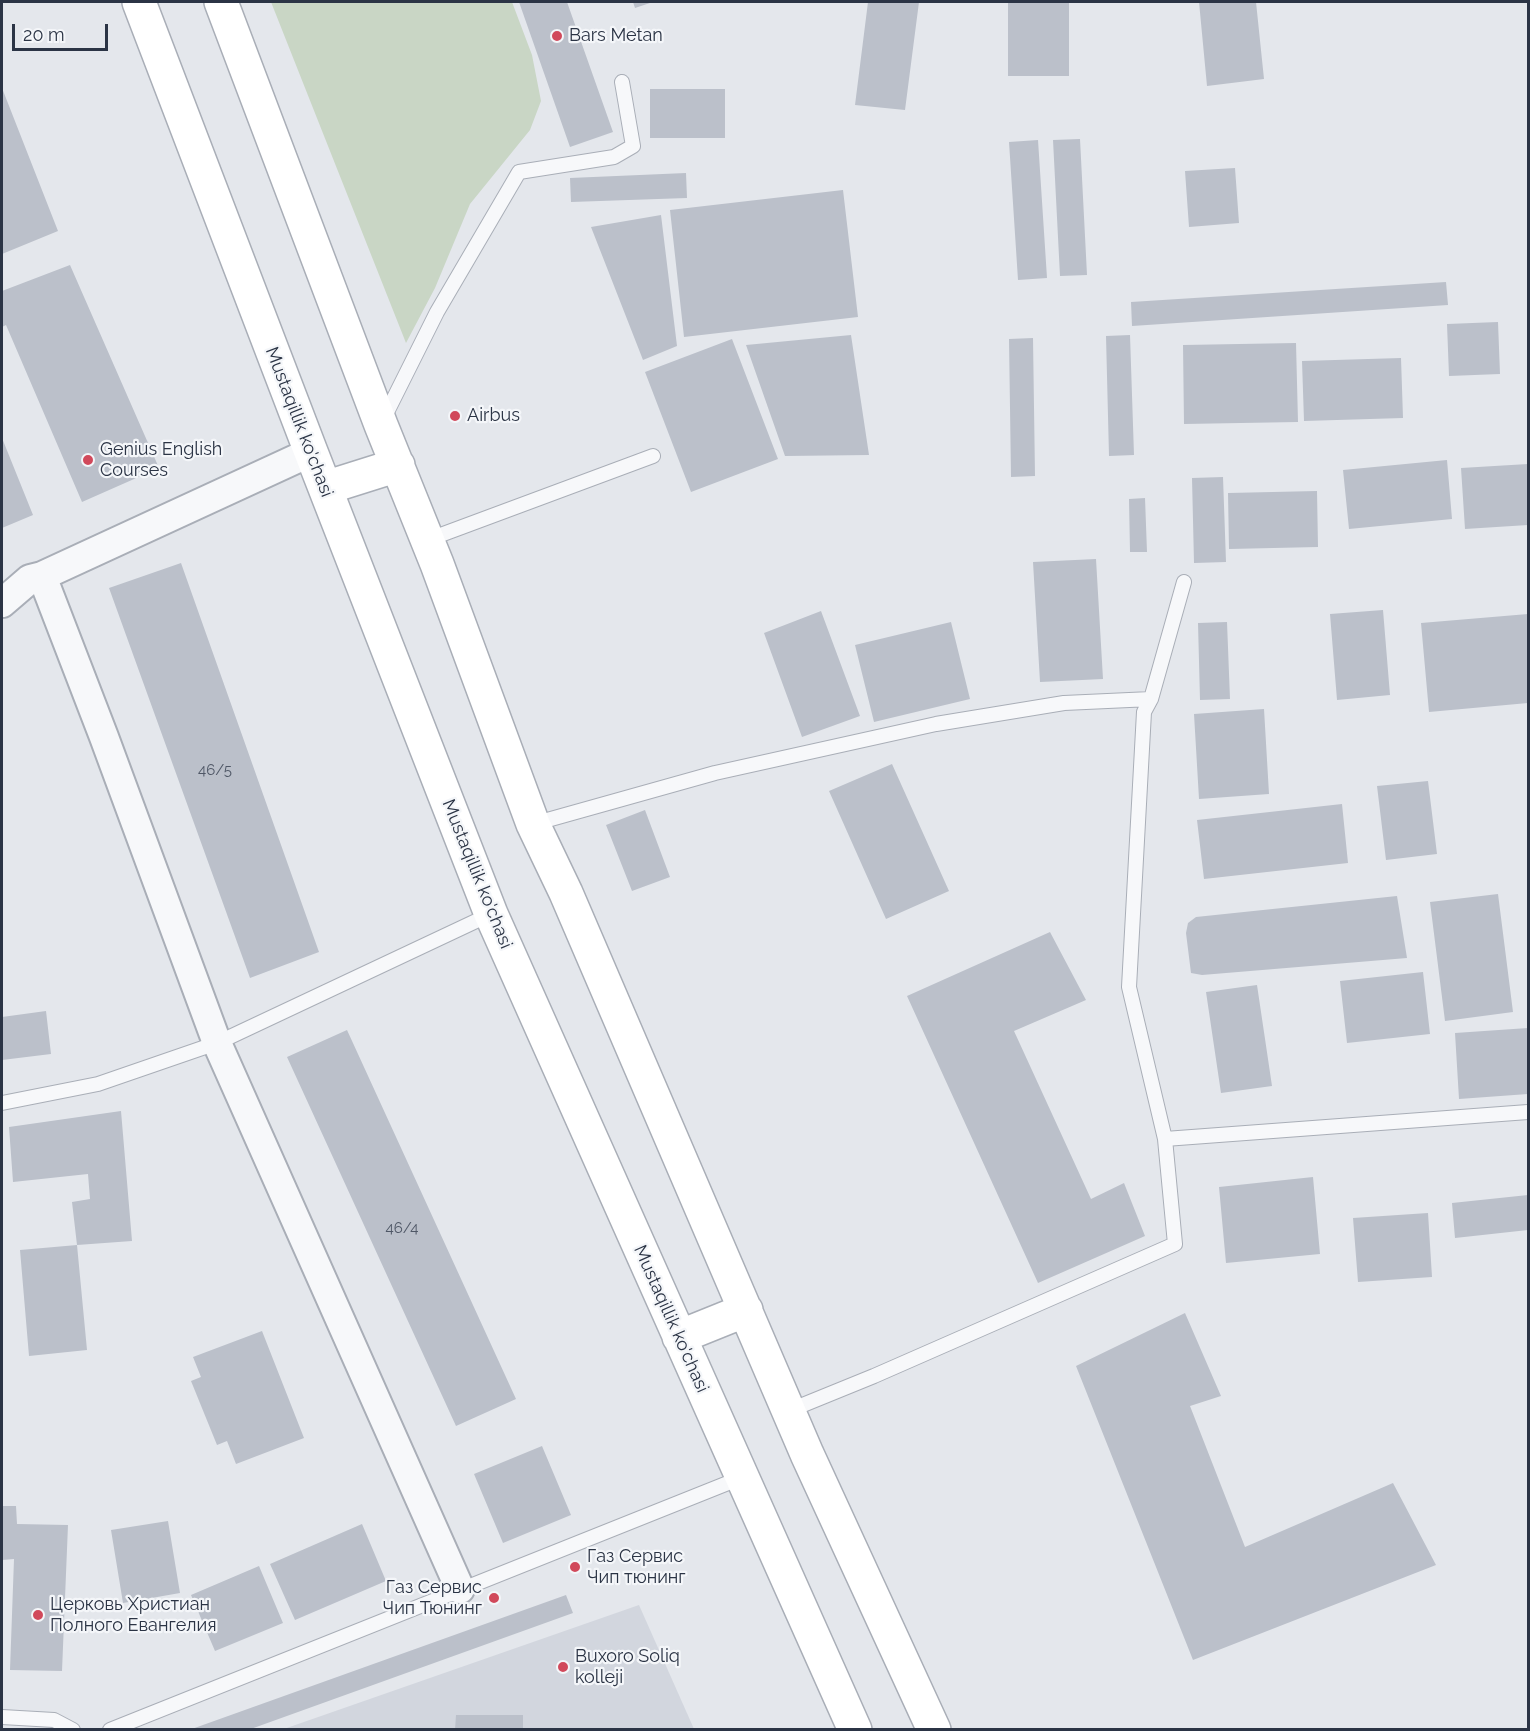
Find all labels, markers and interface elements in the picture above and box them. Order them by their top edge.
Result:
scale bar [15,12,111,50]
text: 20 m [23,24,65,45]
place label: Bars Metan [569,25,663,47]
marker: Bars Metan [550,29,564,43]
street label: Mustaqillik ko'chasi [260,344,338,500]
place label: Airbus [467,405,520,427]
marker: Airbus [448,409,462,423]
place label: Genius English Courses [100,439,222,482]
marker: Genius English Courses [81,453,95,467]
house number: 46/5 [198,761,232,779]
street label: Mustaqillik ko'chasi [437,796,517,952]
house number: 46/4 [385,1219,419,1237]
street label: Mustaqillik ko'chasi [629,1242,713,1396]
place label: Газ Сервис Чип тюнинг [587,1546,686,1588]
marker: Газ Сервис Чип тюнинг [568,1560,582,1574]
place label: Газ Сервис Чип Тюнинг [383,1577,482,1620]
marker: Газ Сервис Чип Тюнинг [487,1591,501,1605]
place label: Церковь Христиан Полного Евангелия [50,1594,217,1636]
marker: Церковь Христиан Полного Евангелия [31,1608,45,1622]
place label: Buxoro Soliq kolleji [575,1646,680,1688]
marker: Buxoro Soliq kolleji [556,1660,570,1674]

